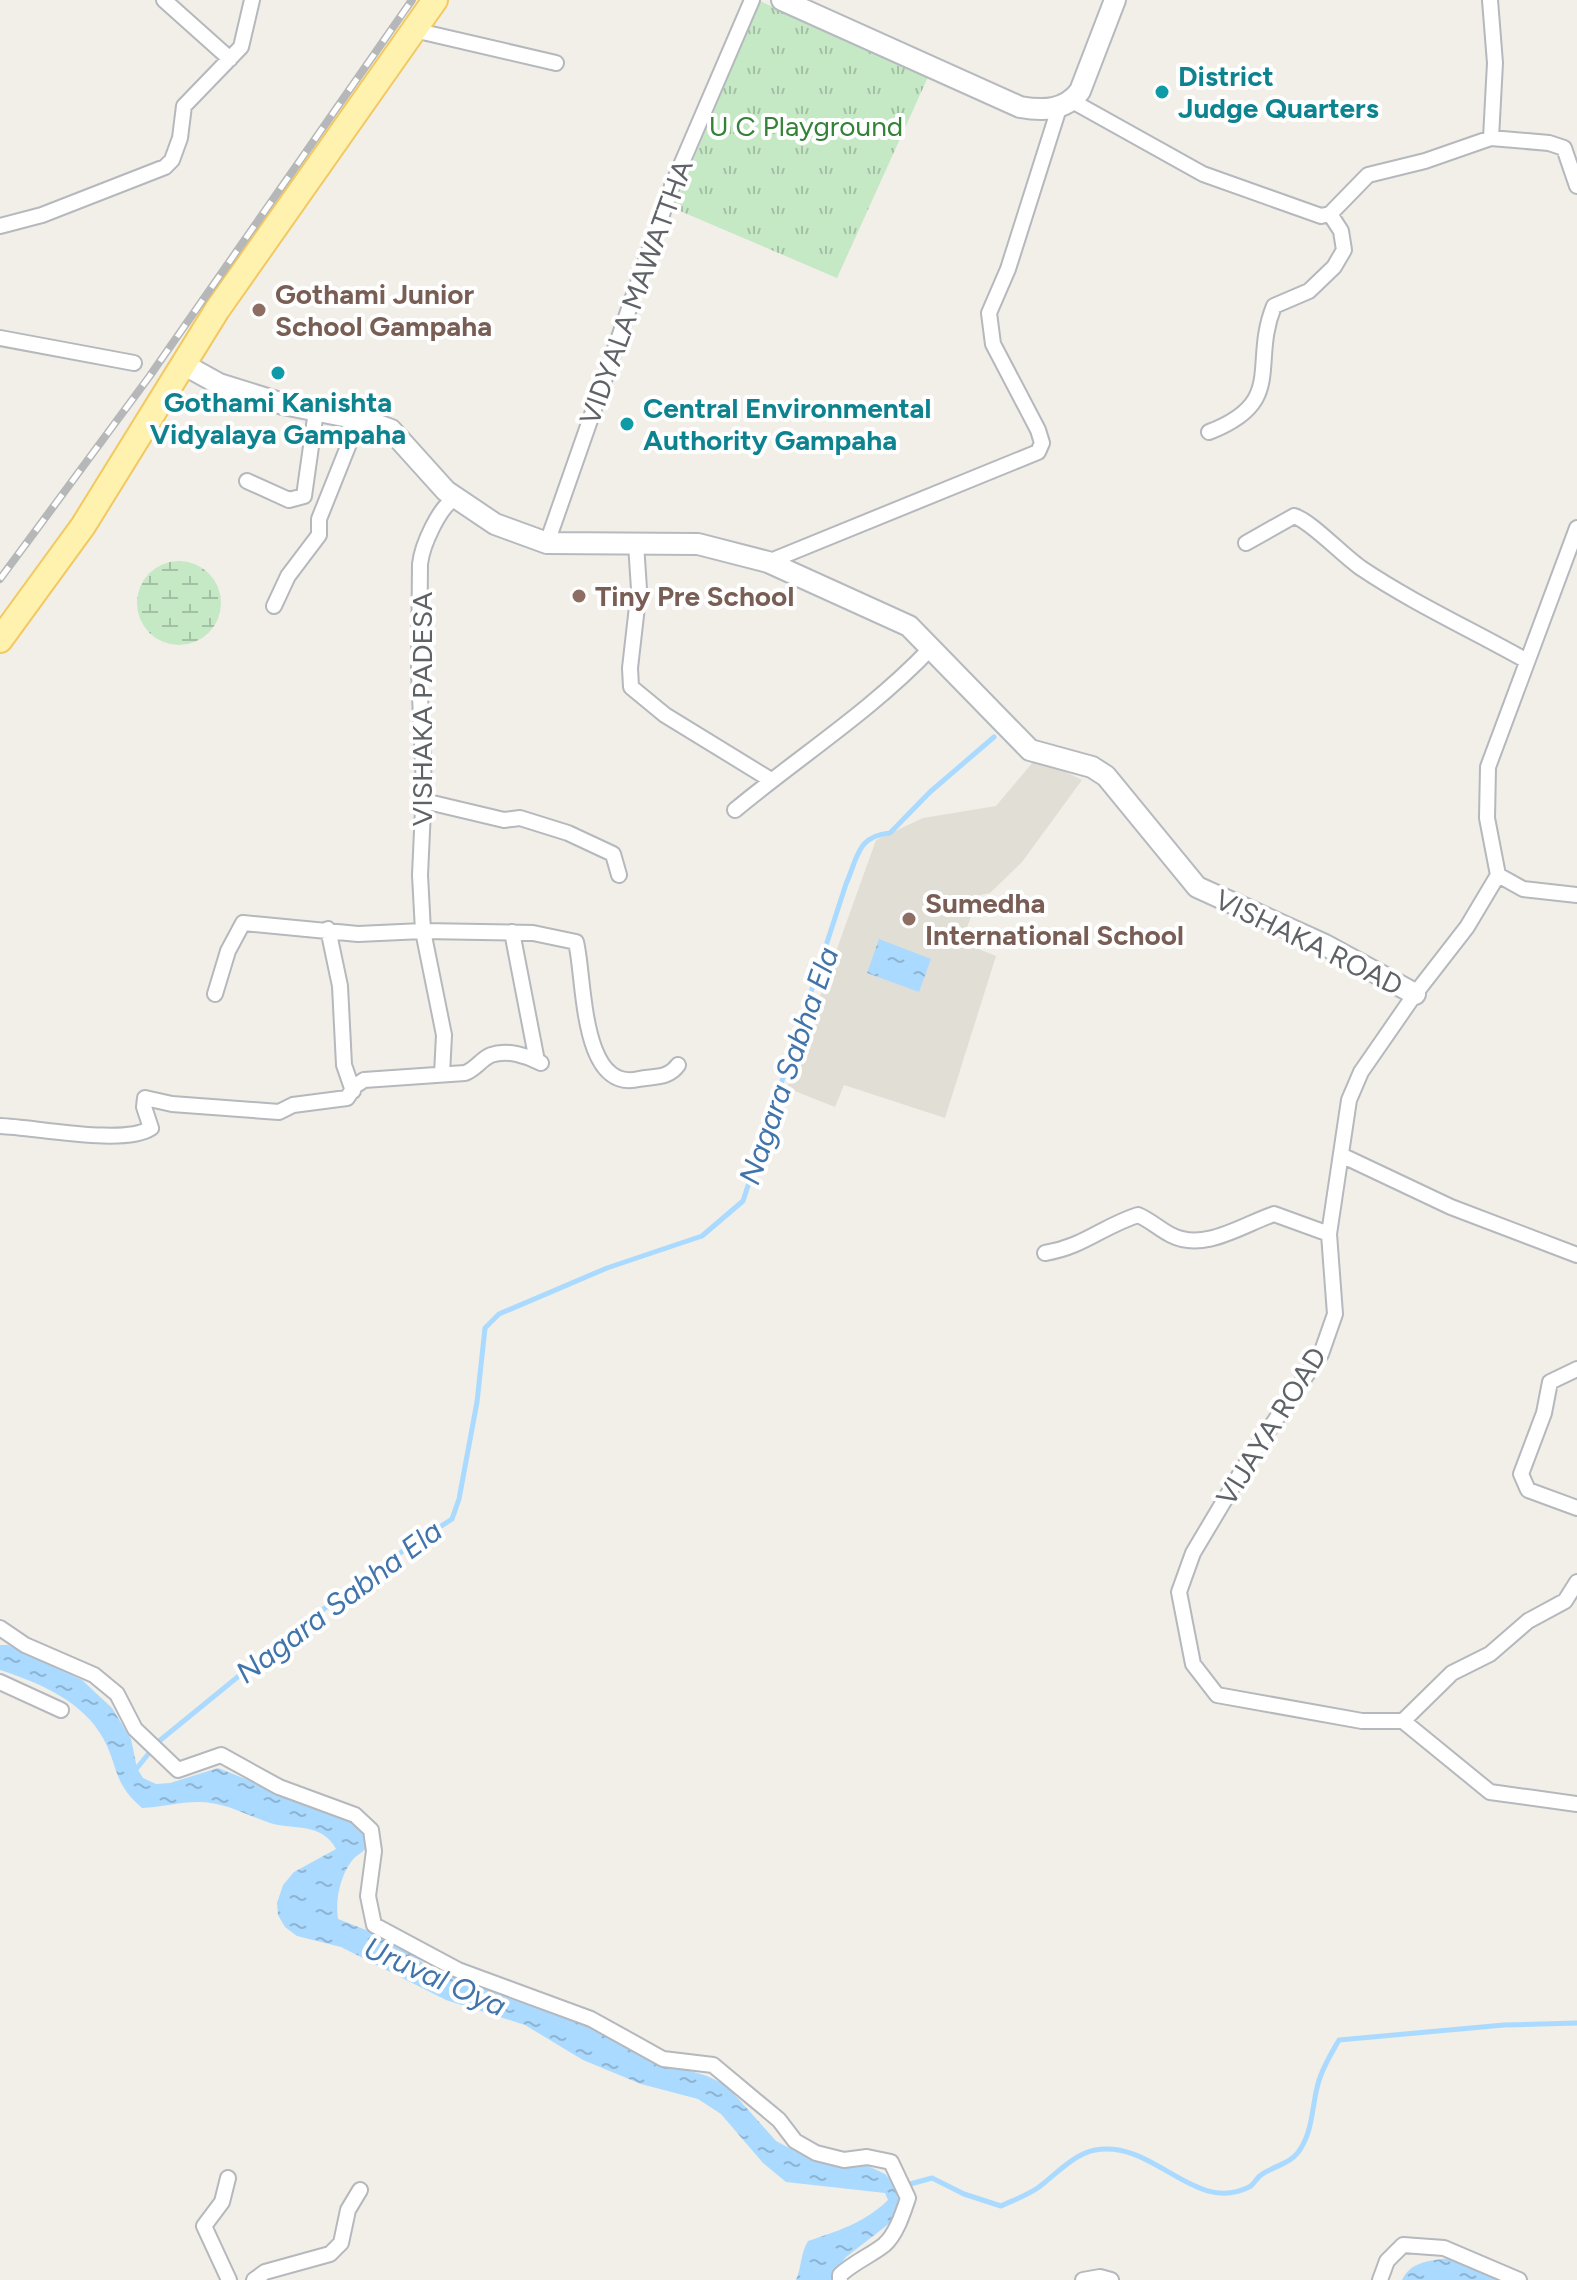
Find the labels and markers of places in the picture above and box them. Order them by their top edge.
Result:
place label: District Judge Quarters [1178,59,1379,125]
marker: District Judge Quarters [1153,83,1171,101]
place label: Gothami Junior School Gampaha [275,277,492,343]
marker: Gothami Junior School Gampaha [250,301,268,319]
marker: Gothami Kanishta Vidyalaya Gampaha [269,364,287,382]
place label: Gothami Kanishta Vidyalaya Gampaha [150,385,406,451]
place label: Central Environmental Authority Gampaha [643,391,931,457]
marker: Central Environmental Authority Gampaha [618,415,636,433]
place label: Tiny Pre School [595,579,794,613]
marker: Tiny Pre School [570,587,588,605]
place label: Sumedha International School [925,886,1184,952]
marker: Sumedha International School [900,910,918,928]

